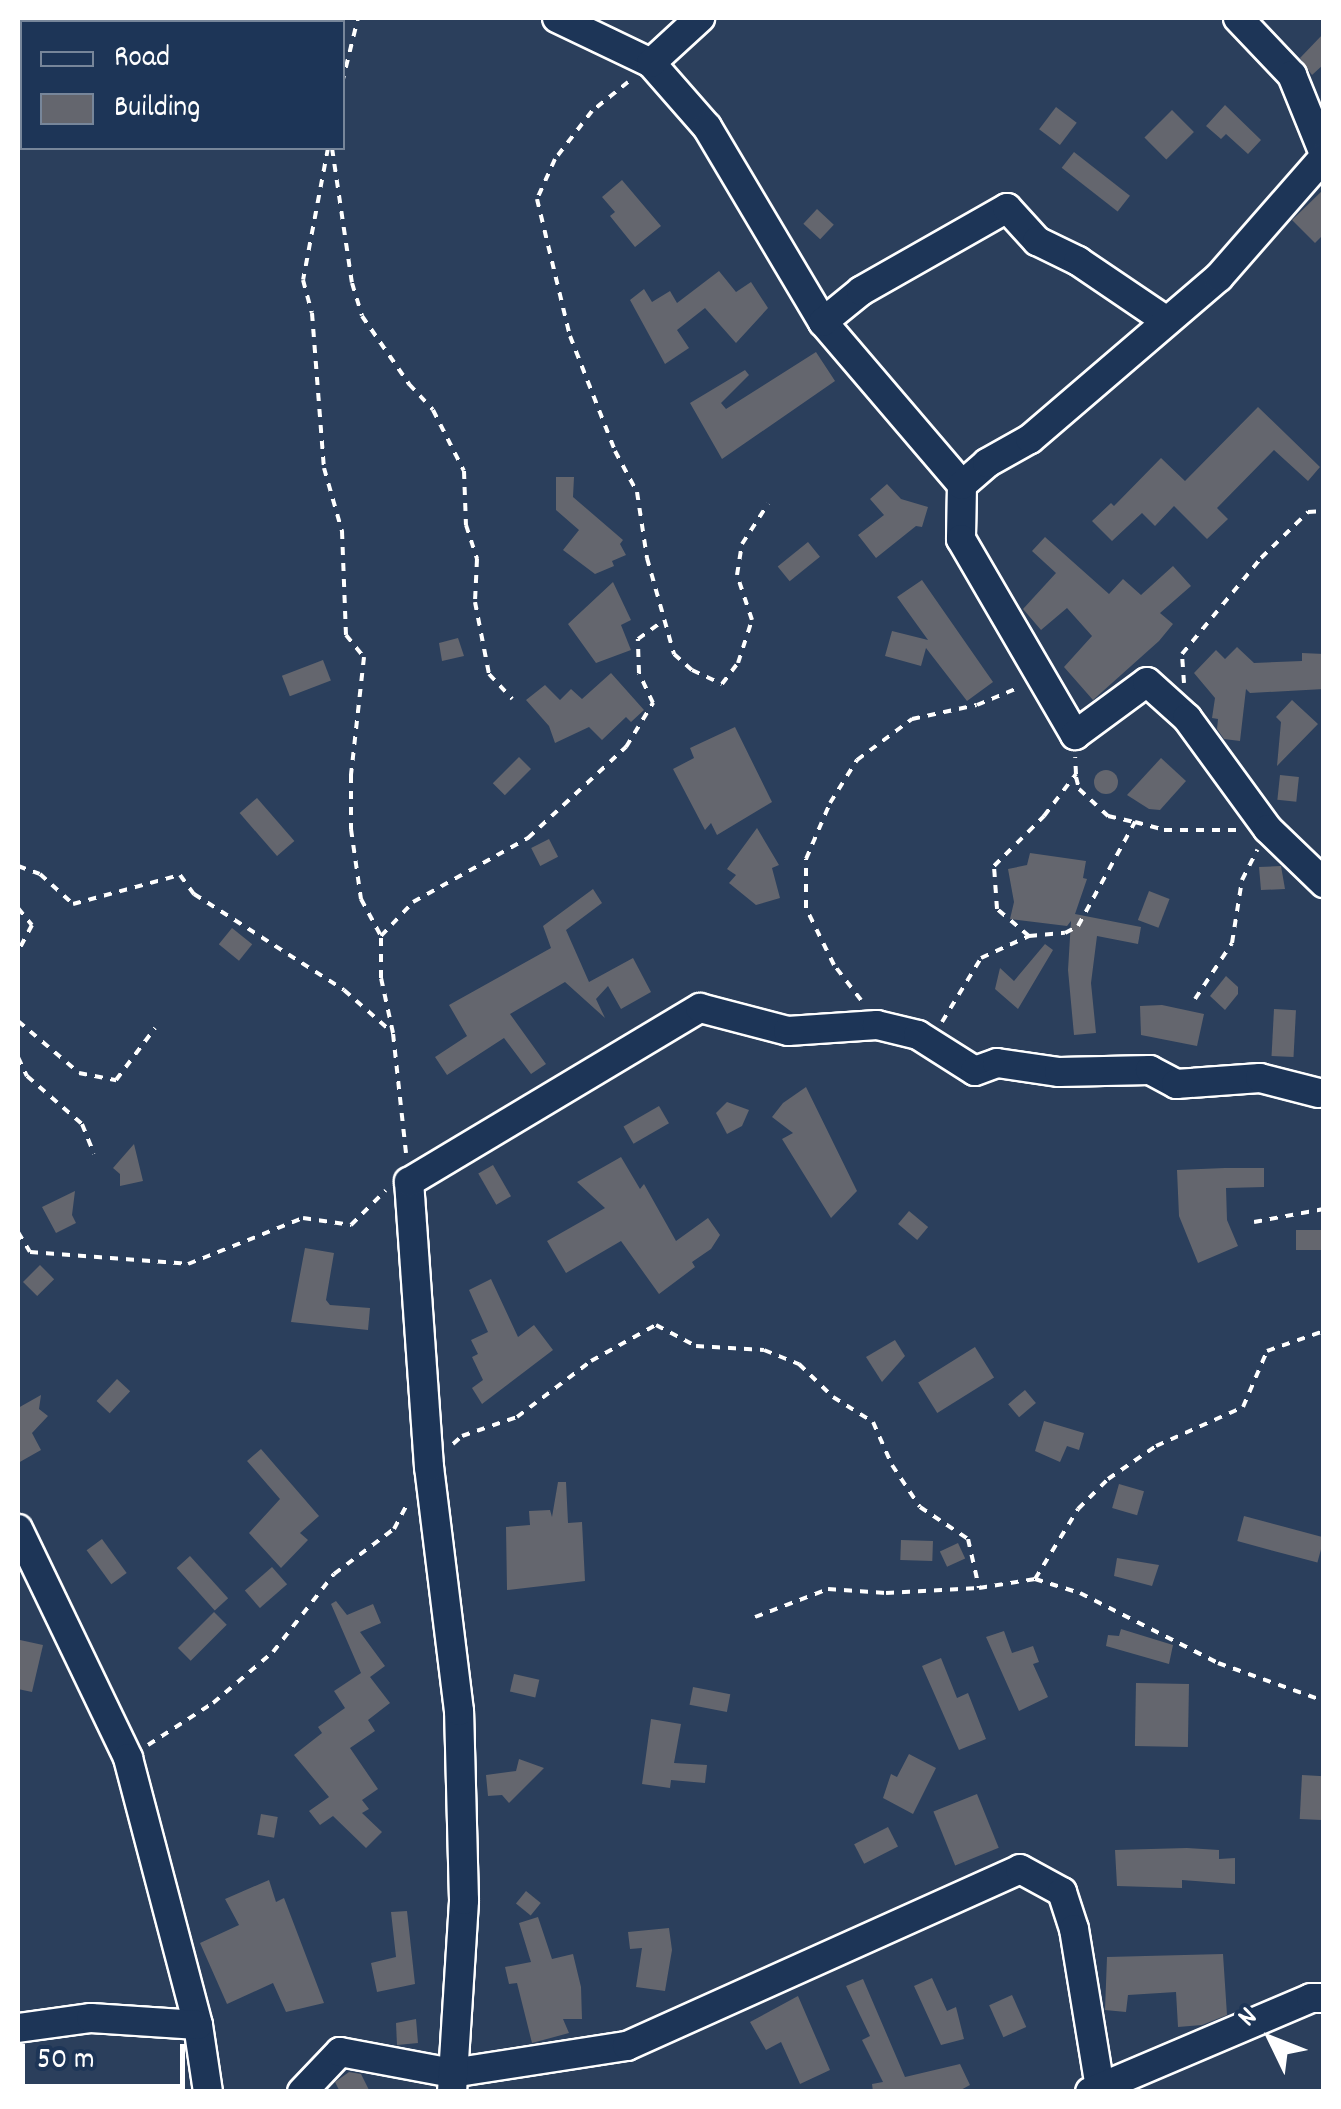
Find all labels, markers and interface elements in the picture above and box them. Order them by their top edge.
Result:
legend [20,20,345,150]
text: Road [114,38,170,81]
text: Building [114,88,200,131]
north arrow [1221,1989,1321,2089]
text: N [1230,2000,1268,2037]
scale bar [25,2024,190,2086]
text: 50 m [37,2040,95,2083]

